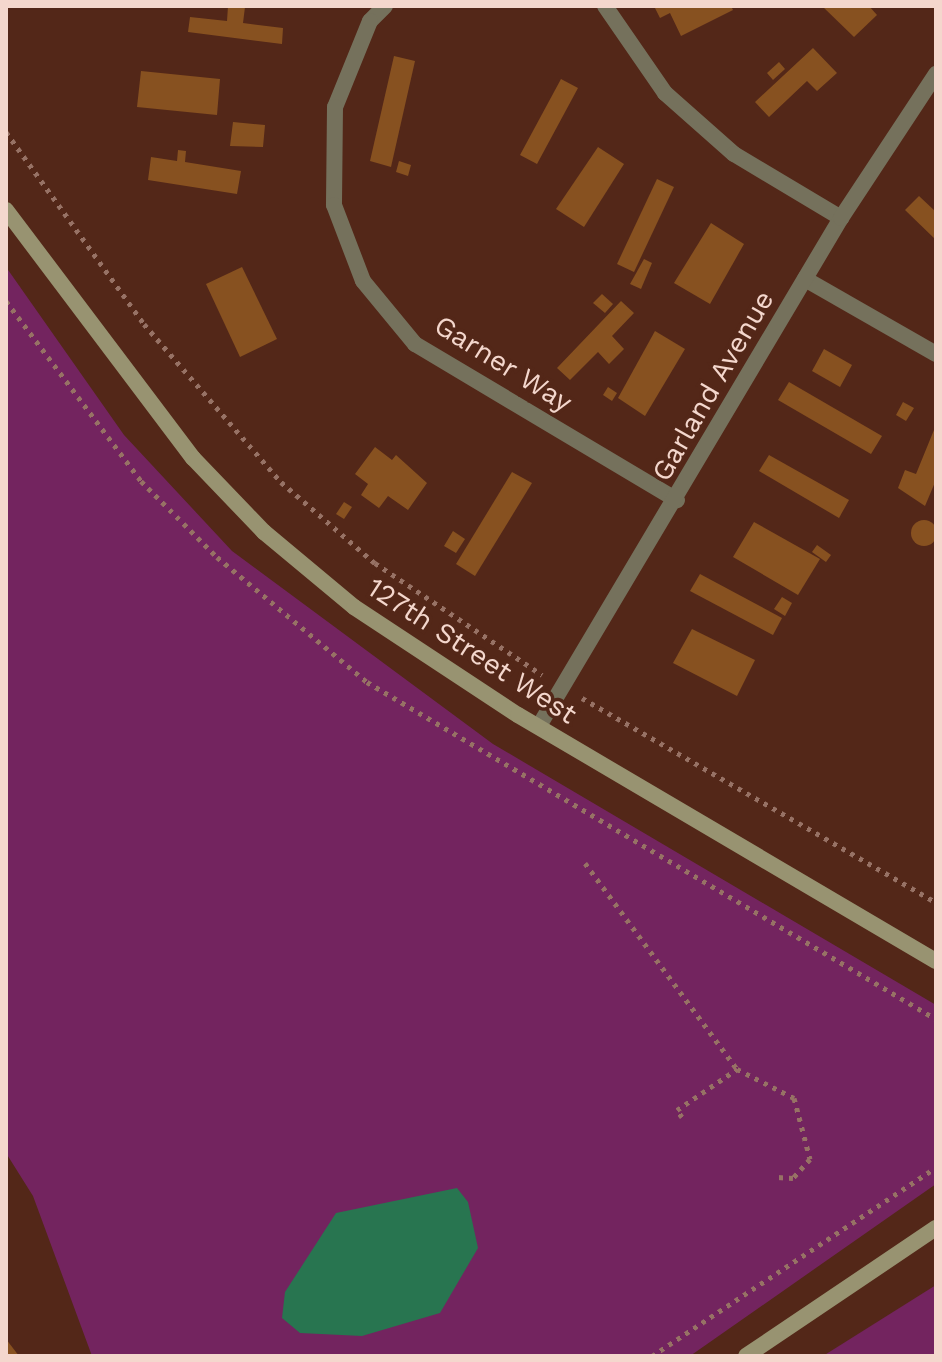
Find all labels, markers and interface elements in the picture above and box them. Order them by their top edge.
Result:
street label: Garland Avenue [645,284,781,488]
street label: Garner Way [427,308,579,420]
street label: 127th Street West [361,571,583,731]

